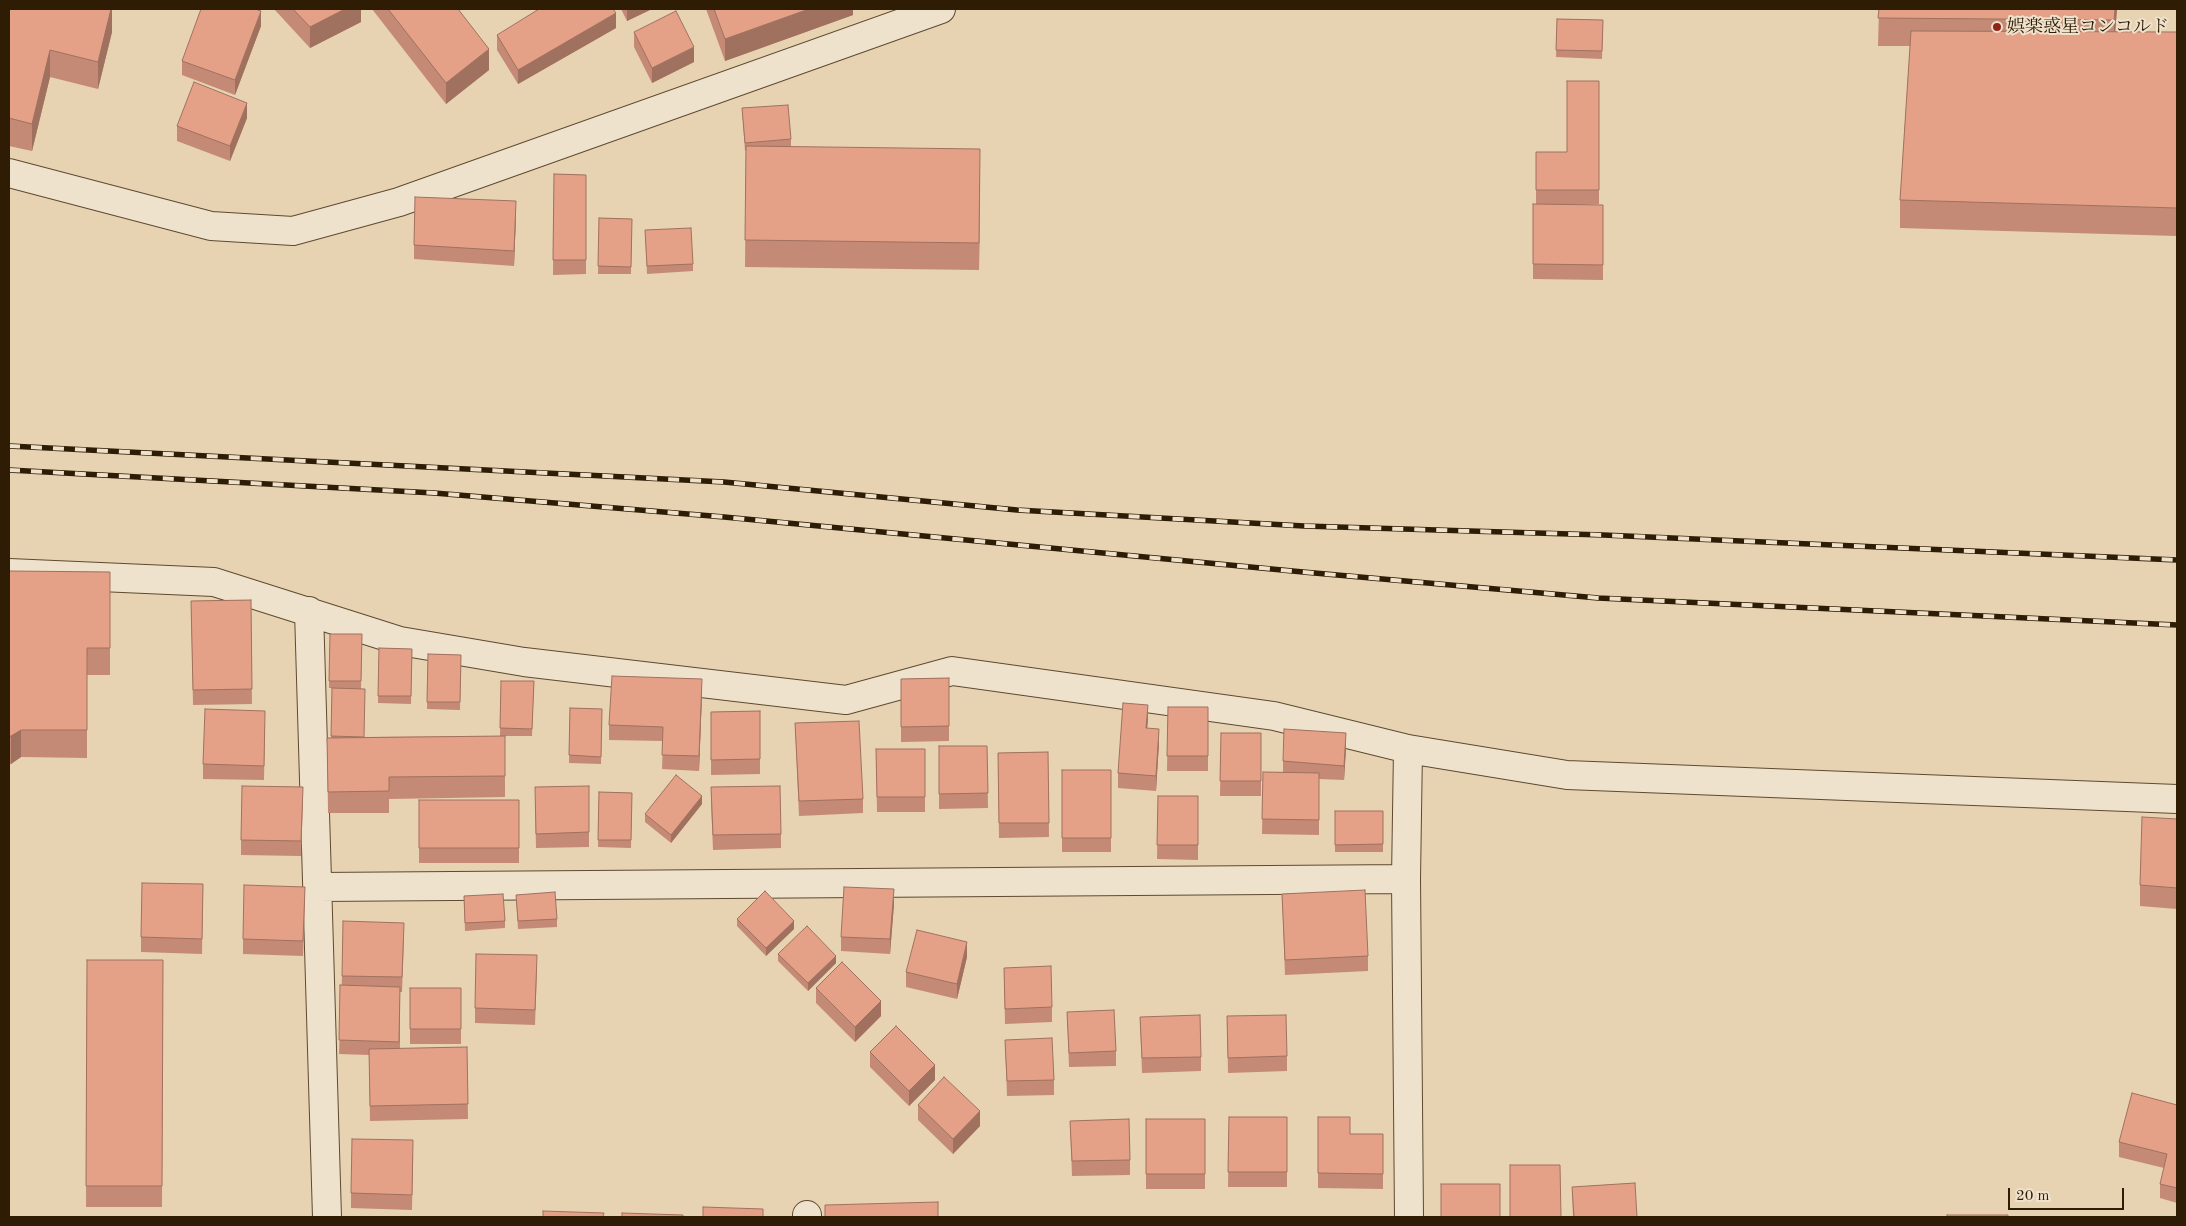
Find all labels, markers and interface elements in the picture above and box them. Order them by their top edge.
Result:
place label: 娯楽惑星コンコルド [2007,16,2169,38]
marker: 娯楽惑星コンコルド [1991,21,2003,33]
scale bar [2011,1178,2127,1210]
text: 20 m [2016,1189,2050,1204]

